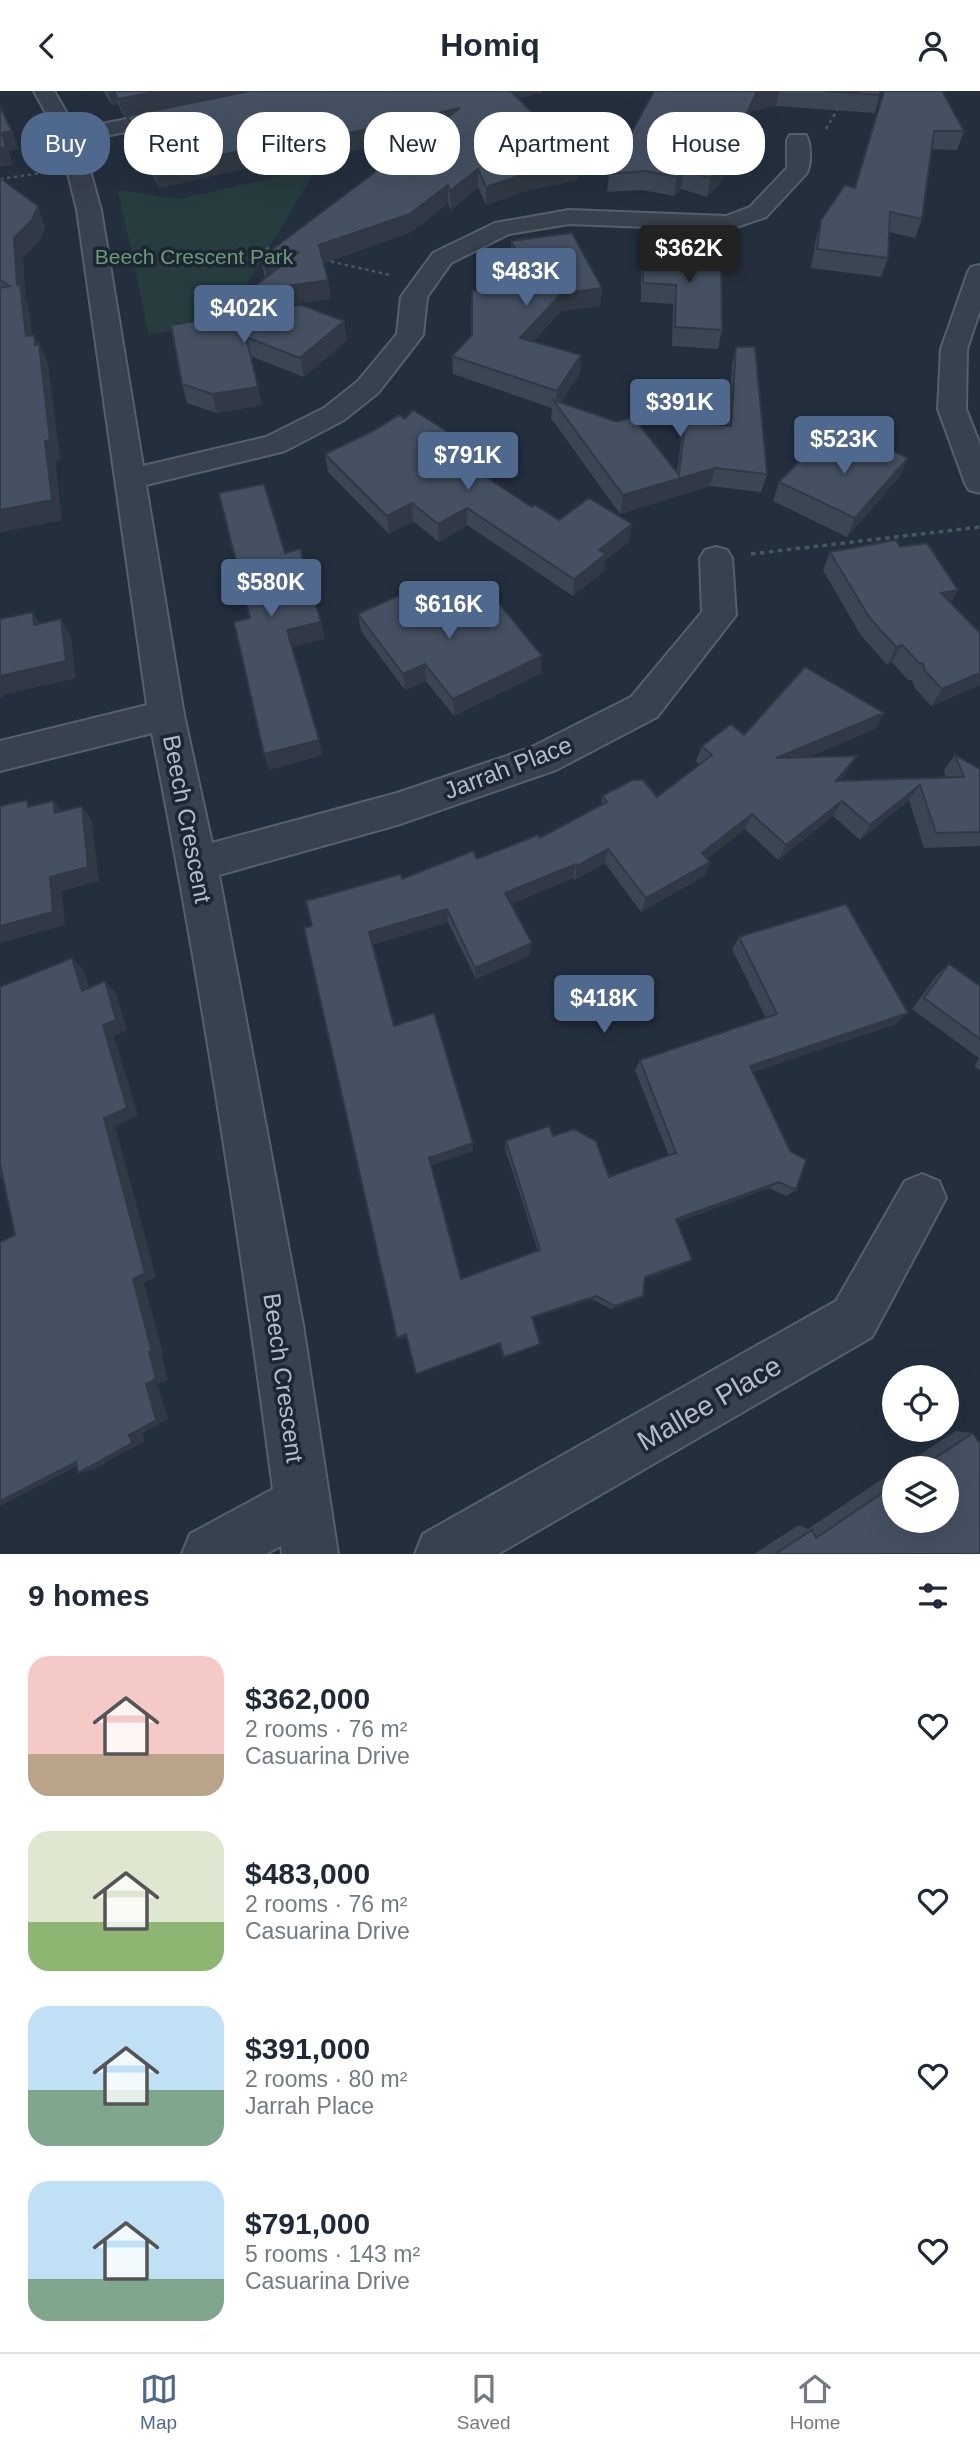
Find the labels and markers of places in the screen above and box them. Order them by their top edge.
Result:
pin: $362K [640,225,738,285]
pin: $483K [477,249,575,308]
pin: $402K [195,285,293,345]
pin: $391K [631,379,729,439]
pin: $523K [795,417,893,476]
pin: $791K [419,433,517,492]
pin: $580K [222,559,320,619]
pin: $616K [400,581,498,641]
pin: $418K [555,975,653,1035]

